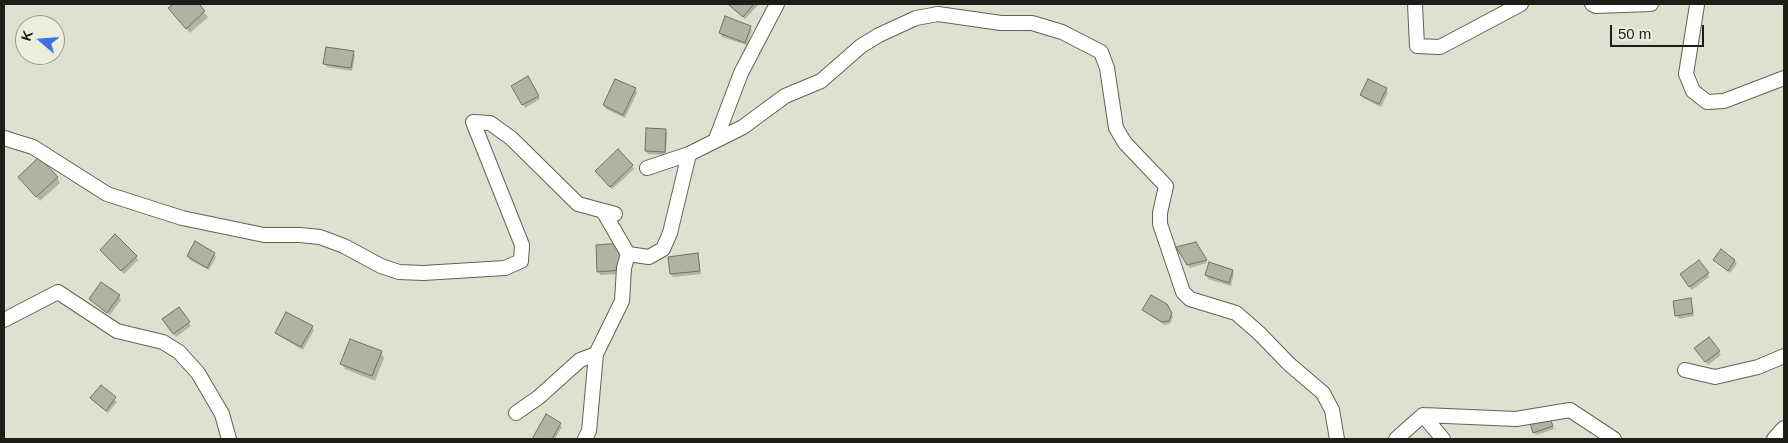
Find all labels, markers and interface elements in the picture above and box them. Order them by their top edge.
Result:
north arrow [15,15,65,65]
scale bar [1613,15,1707,47]
text: 50 m [1618,25,1651,42]
text: K [18,28,36,43]

